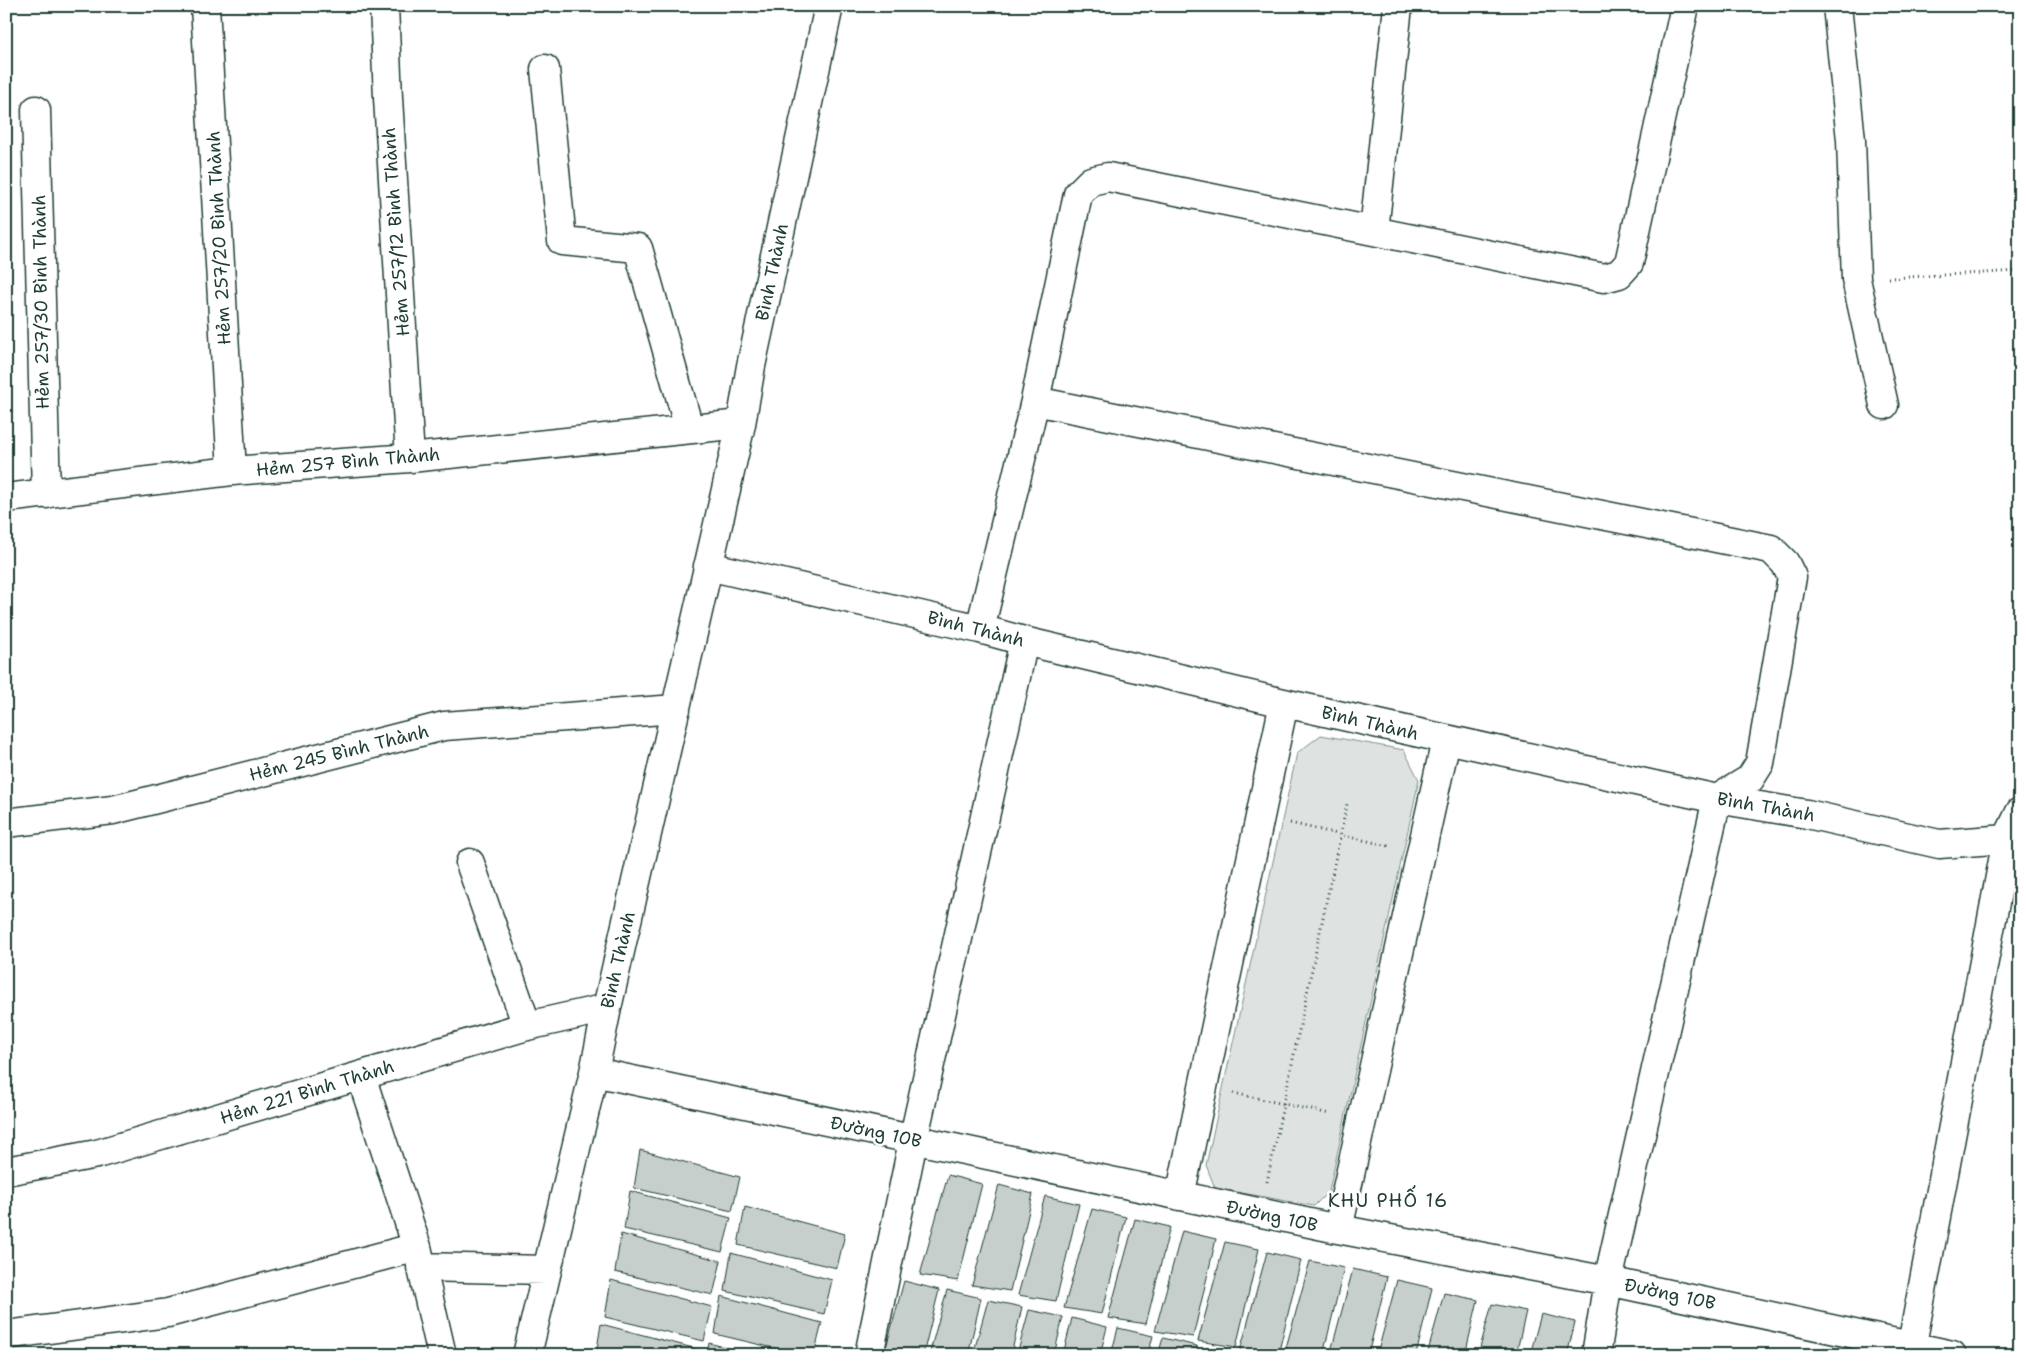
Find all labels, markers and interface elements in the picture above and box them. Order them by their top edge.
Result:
street label: Hẻm 257/12 Bình Thành [377,127,415,337]
street label: Hẻm 257/20 Bình Thành [201,130,237,346]
street label: Hẻm 257/30 Bình Thành [27,194,55,410]
street label: Bình Thành [750,221,794,323]
street label: Hẻm 257 Bình Thành [255,442,441,482]
street label: Bình Thành [925,605,1027,653]
street label: Bình Thành [1319,700,1421,746]
street label: Hẻm 245 Bình Thành [247,719,431,787]
street label: Bình Thành [1715,787,1817,827]
street label: Bình Thành [595,909,641,1011]
street label: Hẻm 221 Bình Thành [217,1054,397,1130]
street label: Đường 10B [828,1111,924,1153]
district label: KHU PHỐ 16 [1328,1185,1448,1213]
street label: Đường 10B [1224,1195,1320,1237]
street label: Đường 10B [1622,1273,1718,1315]

